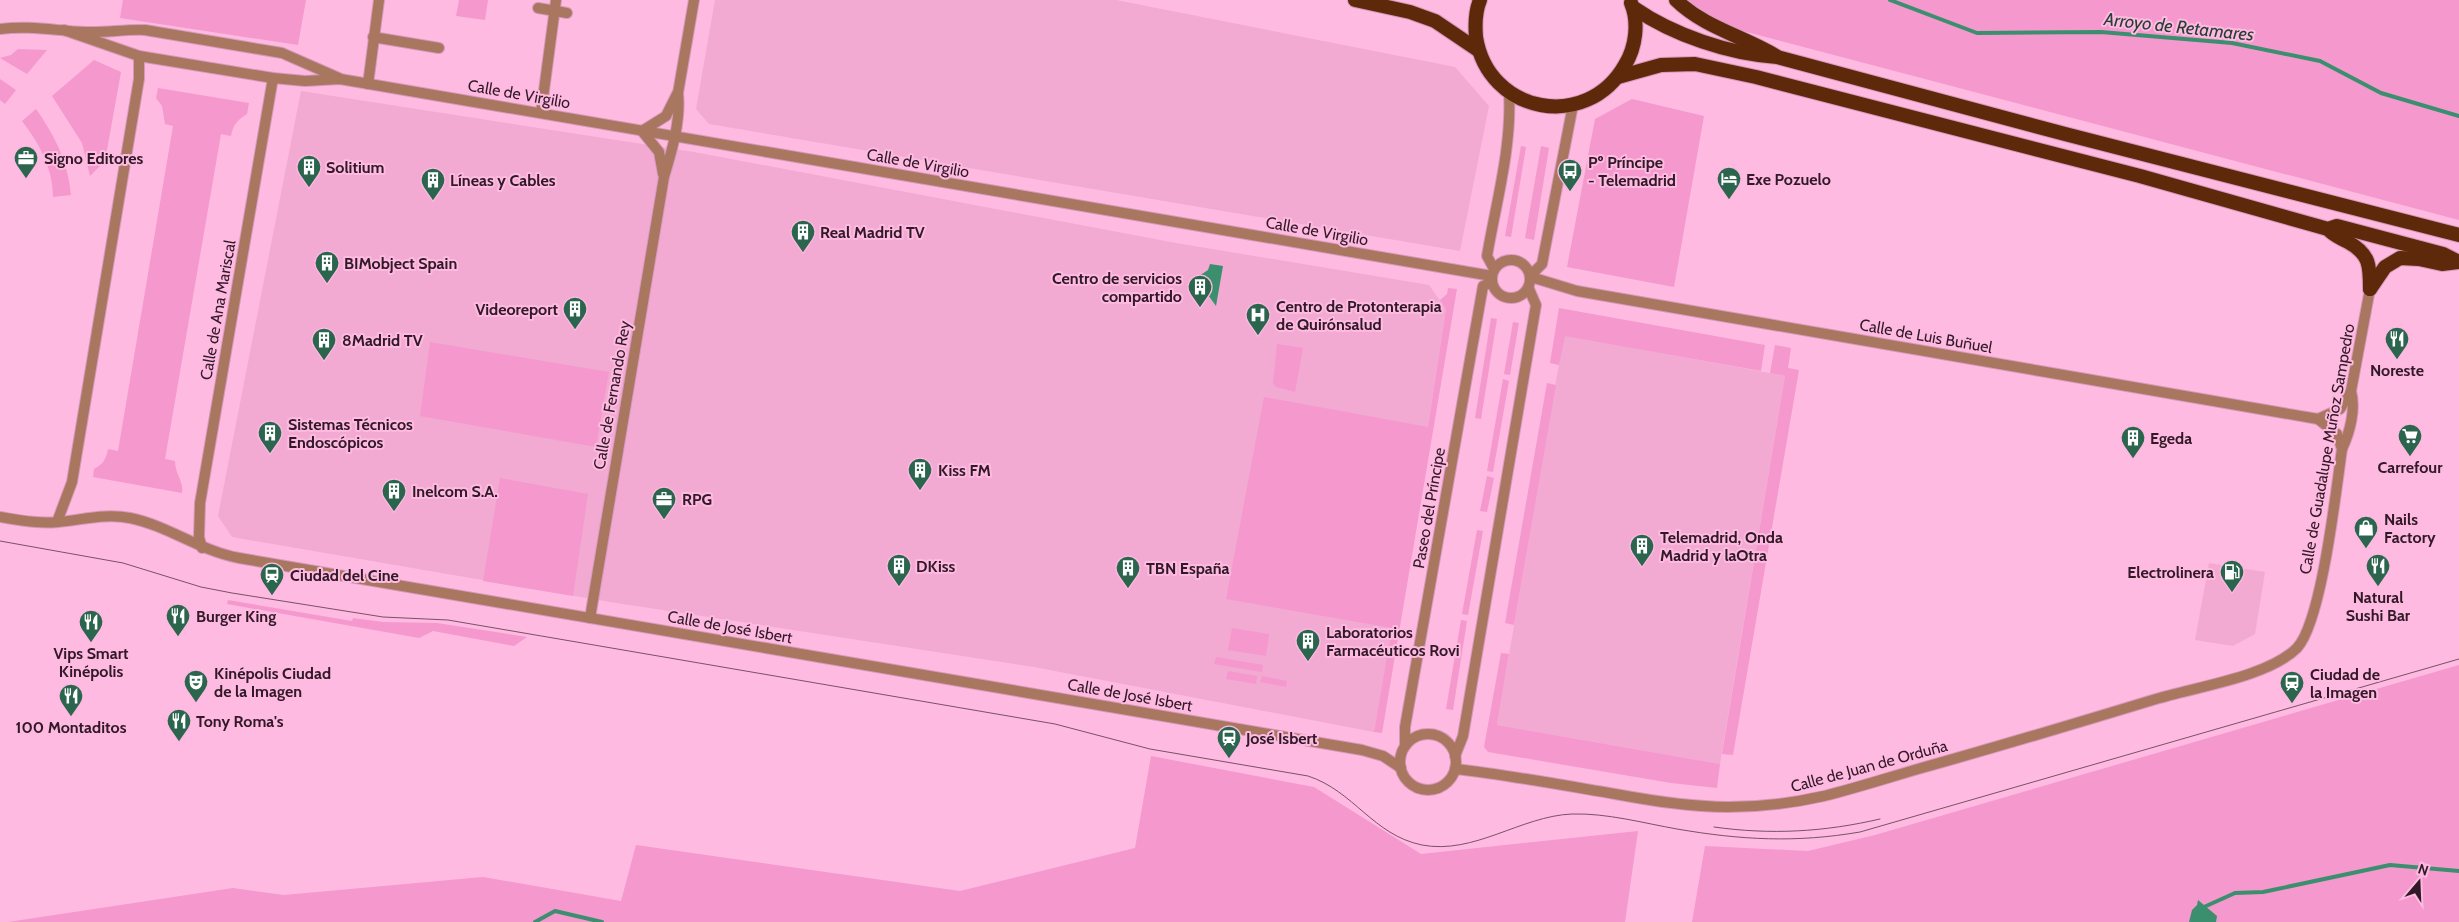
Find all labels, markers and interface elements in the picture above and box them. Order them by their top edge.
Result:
water label: Arroyo de Retamares [2102,8,2255,46]
street label: Calle de Virgilio [466,76,572,112]
office icon: Signo Editores [13,145,39,179]
street label: Calle de Virgilio [865,145,971,181]
place label: Signo Editores [44,149,143,168]
place label: Pº Príncipe - Telemadrid [1588,153,1676,190]
building icon: Solitium [296,154,322,188]
place label: Solitium [326,158,385,177]
bus stop icon: Pº Príncipe - Telemadrid [1557,158,1583,192]
hotel icon: Exe Pozuelo [1716,166,1742,200]
building icon: Líneas y Cables [420,167,446,201]
place label: Exe Pozuelo [1746,170,1831,189]
place label: Líneas y Cables [450,171,556,190]
street label: Calle de Virgilio [1264,213,1370,249]
building icon: Real Madrid TV [790,219,816,253]
place label: Real Madrid TV [820,223,925,242]
street label: Calle de Ana Mariscal [196,238,240,382]
building icon: BIMobject Spain [314,250,340,284]
place label: BIMobject Spain [344,254,457,273]
place label: Centro de servicios compartido [1052,269,1182,306]
building icon: Centro de servicios compartido [1187,274,1213,308]
building icon: Videoreport [562,296,588,330]
place label: Centro de Protonterapia de Quirónsalud [1276,297,1442,334]
place label: Videoreport [475,300,558,319]
hospital icon: Centro de Protonterapia de Quirónsalud [1245,302,1271,336]
street label: Calle de Luis Buñuel [1858,315,1994,357]
street label: Calle de Fernando Rey [590,319,634,471]
street label: Calle de Guadalupe Muñoz Sampedro [2296,322,2358,576]
restaurant icon: Noreste [2384,326,2410,360]
building icon: 8Madrid TV [311,327,337,361]
place label: 8Madrid TV [342,331,423,350]
place label: Noreste [2370,361,2424,380]
place label: Sistemas Técnicos Endoscópicos [288,415,413,452]
building icon: Sistemas Técnicos Endoscópicos [257,420,283,454]
supermarket icon: Carrefour [2397,423,2423,457]
building icon: Egeda [2120,425,2146,459]
place label: Egeda [2150,429,2192,448]
street label: Paseo del Príncipe [1409,446,1449,570]
building icon: Kiss FM [907,457,933,491]
place label: Carrefour [2378,458,2443,477]
place label: Kiss FM [938,461,991,480]
building icon: Inelcom S.A. [381,478,407,512]
place label: Inelcom S.A. [412,482,498,501]
office icon: RPG [651,486,677,520]
place label: RPG [682,490,712,509]
place label: Nails Factory [2384,510,2436,547]
shop icon: Nails Factory [2353,515,2379,549]
place label: Telemadrid, Onda Madrid y laOtra [1660,528,1783,565]
building icon: Telemadrid, Onda Madrid y laOtra [1629,533,1655,567]
building icon: DKiss [886,553,912,587]
restaurant icon: Natural Sushi Bar [2365,553,2391,587]
building icon: TBN España [1115,555,1141,589]
place label: DKiss [916,557,956,576]
place label: TBN España [1146,559,1230,578]
fuel station icon: Electrolinera [2219,559,2245,593]
station icon: Ciudad del Cine [259,562,285,596]
place label: Electrolinera [2127,563,2214,582]
place label: Ciudad del Cine [290,566,399,585]
place label: Natural Sushi Bar [2346,588,2411,625]
restaurant icon: Burger King [165,603,191,637]
place label: Burger King [196,607,276,626]
street label: Calle de José Isbert [666,607,795,647]
restaurant icon: Vips Smart Kinépolis [78,609,104,643]
place label: Laboratorios Farmacéuticos Rovi [1326,623,1460,660]
building icon: Laboratorios Farmacéuticos Rovi [1295,628,1321,662]
place label: Vips Smart Kinépolis [53,644,129,681]
place label: Kinépolis Ciudad de la Imagen [214,664,331,701]
place label: Ciudad de la Imagen [2310,665,2380,702]
theatre icon: Kinépolis Ciudad de la Imagen [183,669,209,703]
station icon: Ciudad de la Imagen [2279,670,2305,704]
street label: Calle de José Isbert [1066,675,1195,715]
restaurant icon: 100 Montaditos [58,683,84,717]
restaurant icon: Tony Roma's [166,708,192,742]
place label: Tony Roma's [196,712,284,731]
place label: 100 Montaditos [16,718,127,737]
station icon: José Isbert [1216,725,1242,759]
place label: José Isbert [1245,729,1318,748]
street label: Calle de Juan de Orduña [1788,736,1950,796]
north arrow [2394,857,2444,907]
text: N [2416,860,2431,880]

